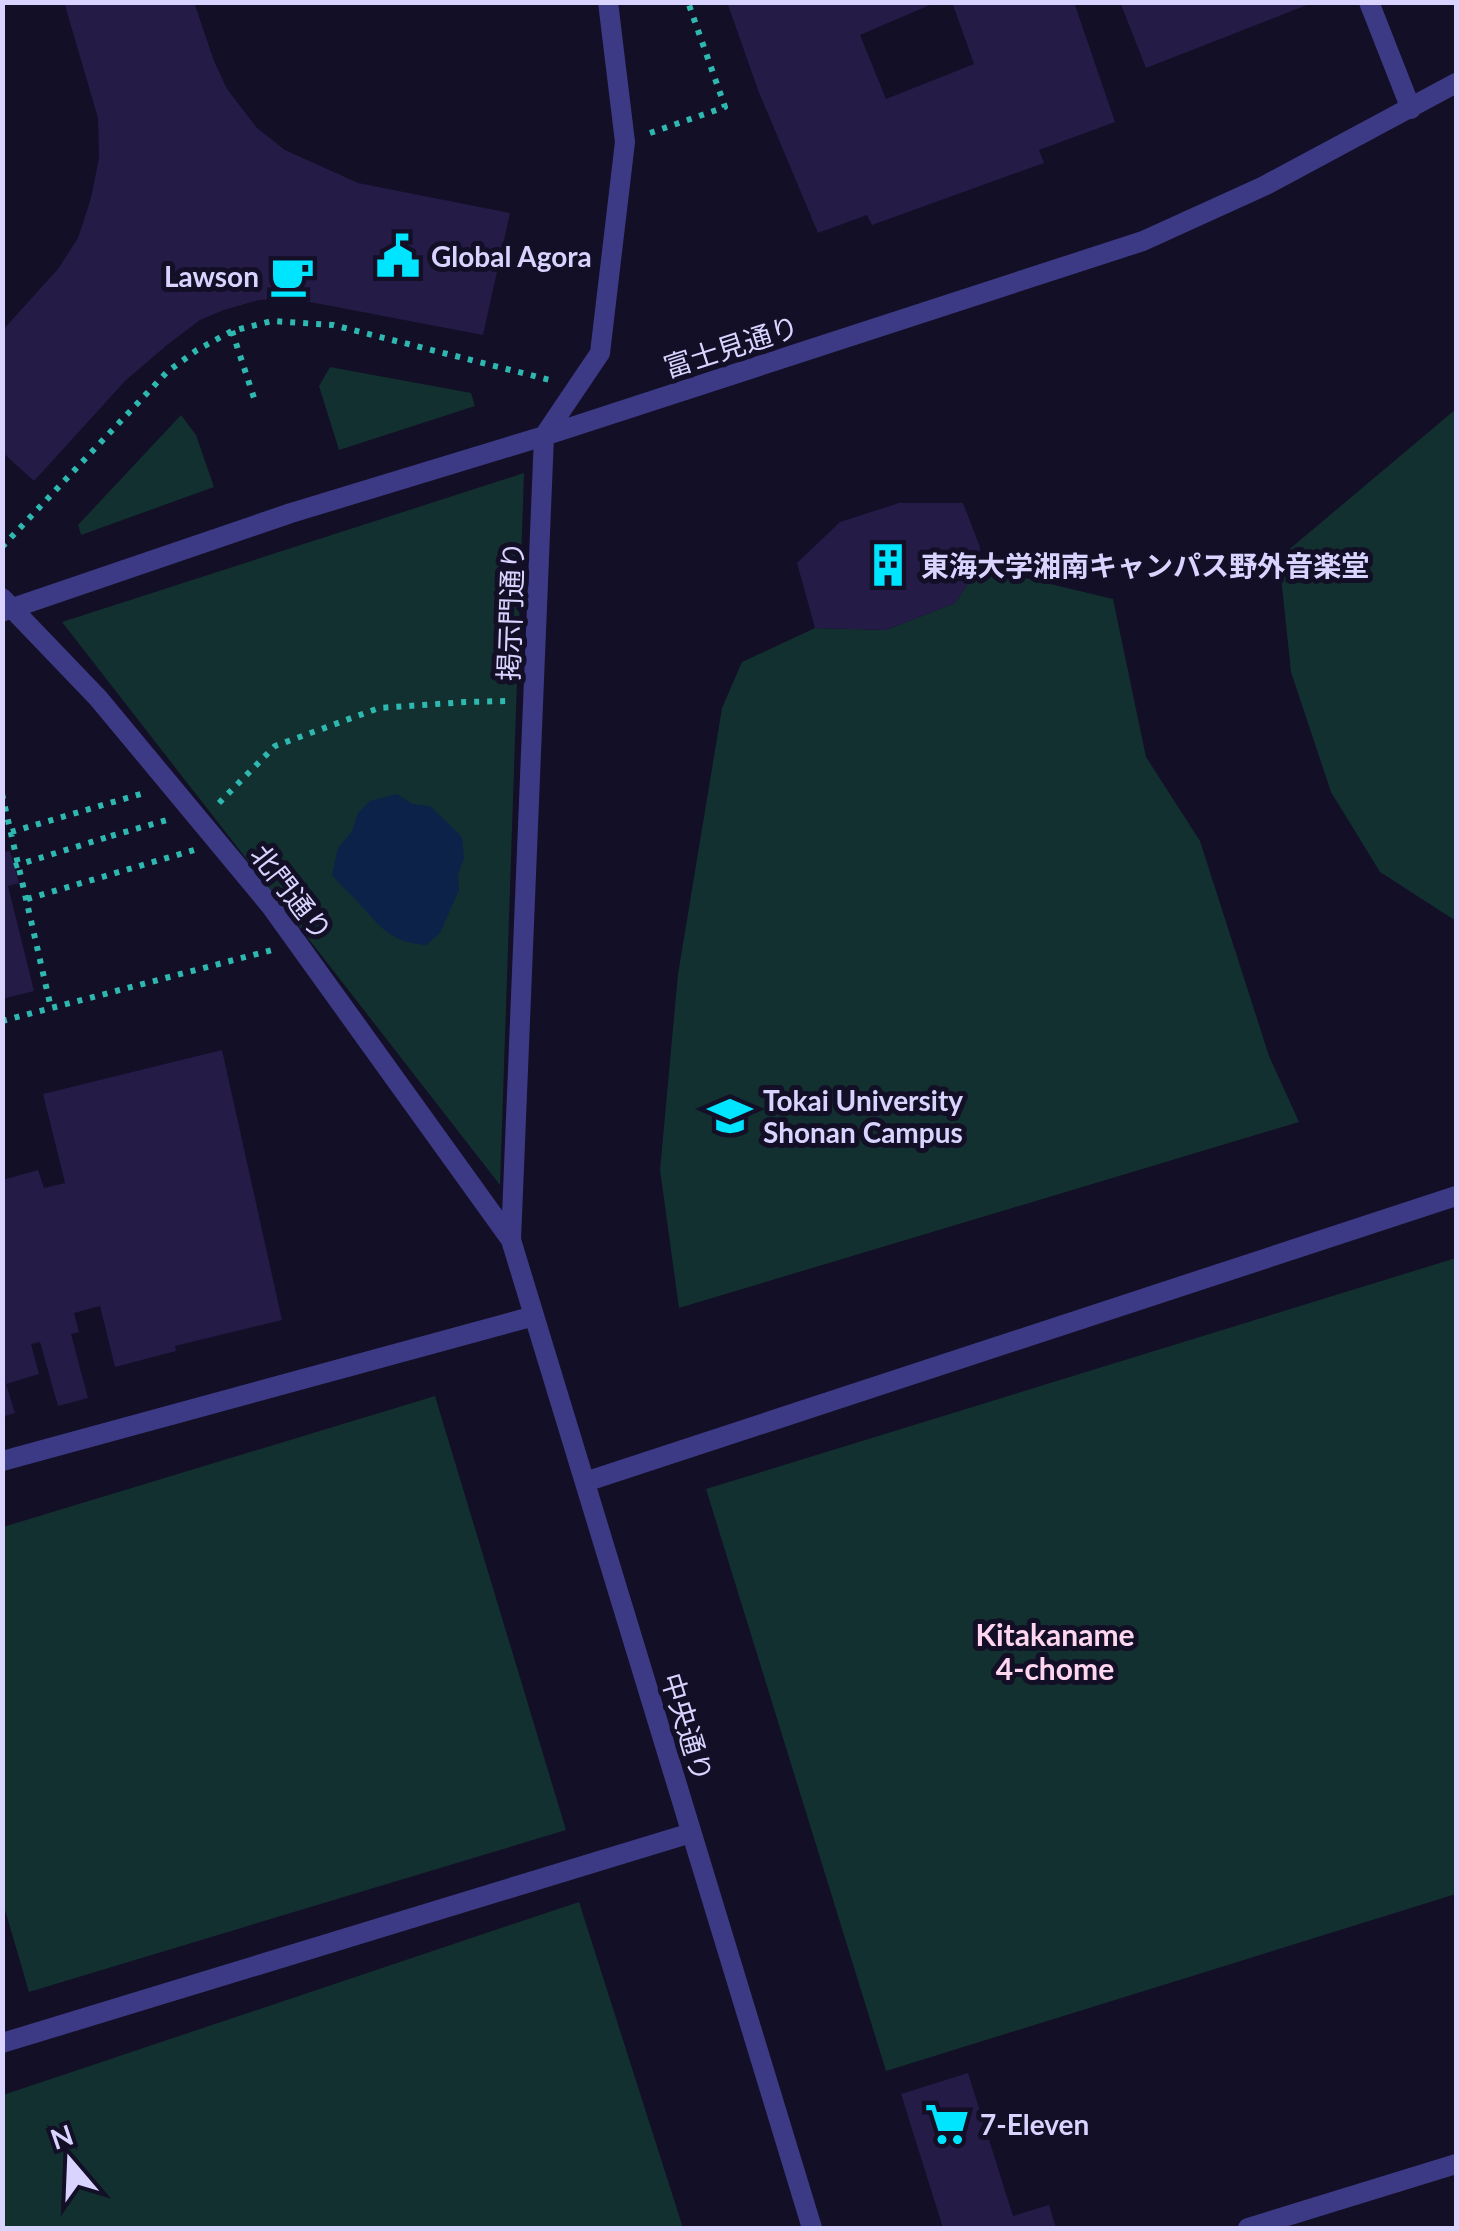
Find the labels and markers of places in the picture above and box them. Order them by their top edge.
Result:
public building icon: Global Agora [374,232,422,280]
place label: Global Agora [431,239,592,273]
cafe icon: Lawson [268,252,316,300]
place label: Lawson [164,259,259,293]
building icon: 東海大学湘南キャンパス野外音楽堂 [864,541,912,589]
place label: 東海大学湘南キャンパス野外音楽堂 [921,548,1369,582]
place label: Tokai University Shonan Campus [763,1083,963,1149]
school or university icon: Tokai University Shonan Campus [706,1092,754,1140]
supermarket icon: 7-Eleven [923,2100,971,2148]
place label: 7-Eleven [980,2107,1089,2141]

